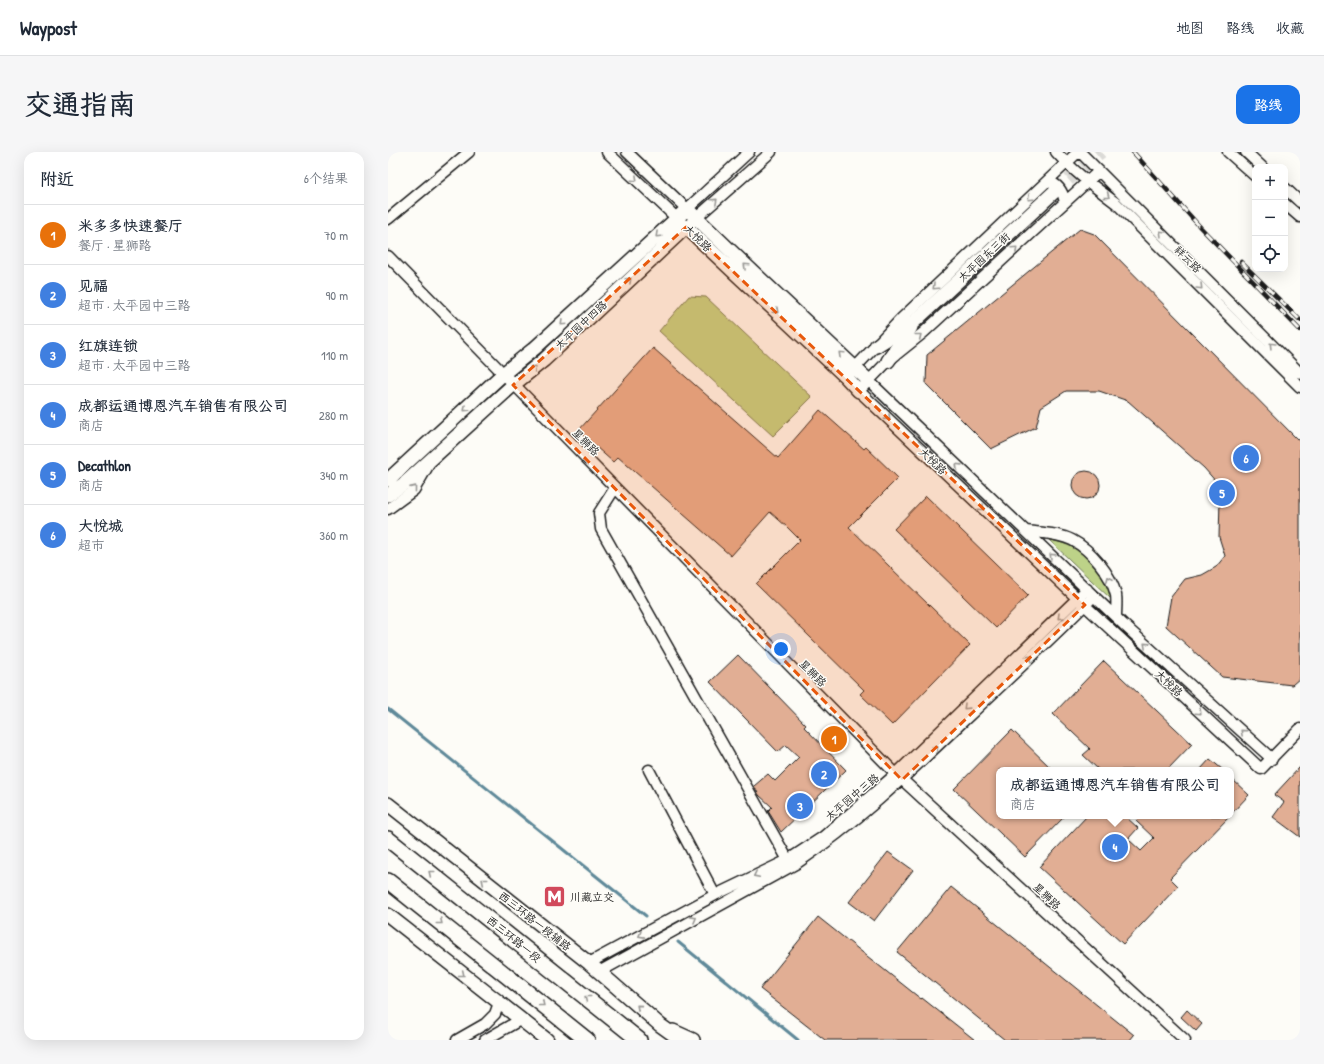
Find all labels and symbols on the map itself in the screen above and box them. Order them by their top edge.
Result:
one-way arrow [631,174,638,181]
one-way arrow [1102,191,1109,198]
one-way arrow [1027,193,1035,201]
one-way arrow [711,199,718,206]
street label: 大悦路 [681,222,715,254]
street label: 太平园东三街 [955,229,1014,285]
one-way arrow [656,230,663,237]
one-way arrow [1159,230,1166,238]
street label: 祥云路 [1171,242,1205,276]
one-way arrow [1010,246,1017,253]
one-way arrow [743,263,751,271]
one-way arrow [624,277,632,285]
one-way arrow [932,282,940,290]
one-way arrow [1195,282,1203,290]
street label: 太平园中四路 [552,297,610,353]
one-way arrow [771,306,779,314]
one-way arrow [560,318,568,326]
one-way arrow [914,334,921,341]
one-way arrow [1270,342,1277,350]
one-way arrow [838,351,846,359]
one-way arrow [529,366,536,373]
one-way arrow [463,404,470,411]
one-way arrow [883,413,891,421]
street label: 星狮路 [569,425,603,459]
pin: 6 [1233,443,1259,473]
street label: 大悦路 [916,445,950,477]
one-way arrow [955,463,963,471]
pin: 5 [1209,478,1235,508]
one-way arrow [409,486,416,493]
one-way arrow [977,503,985,510]
one-way arrow [1049,553,1057,561]
one-way arrow [1106,576,1114,583]
one-way arrow [1057,612,1065,620]
your location [771,639,791,659]
one-way arrow [1144,643,1151,650]
one-way arrow [1025,655,1033,663]
street label: 星狮路 [796,656,830,690]
street label: 大悦路 [1152,667,1186,699]
one-way arrow [963,702,971,710]
one-way arrow [1194,707,1202,714]
pin: 1 [821,724,847,754]
one-way arrow [1240,730,1248,737]
one-way arrow [931,745,939,752]
pin: 2 [811,759,837,789]
street label: 太平园中三路 [822,770,882,824]
pin: 3 [787,791,813,821]
pin: 4 [1102,832,1128,862]
one-way arrow [753,870,761,878]
one-way arrow [428,871,435,878]
one-way arrow [482,878,489,885]
street label: 星狮路 [1030,880,1064,912]
metro station icon: 川藏立交 [541,884,567,910]
street label: 西三环路一段辅路 [496,889,574,953]
place label: 川藏立交 [570,890,614,904]
street label: 西三环路一段 [484,913,544,965]
one-way arrow [690,917,697,924]
one-way arrow [436,918,443,925]
one-way arrow [638,931,645,938]
one-way arrow [458,969,465,976]
one-way arrow [584,996,591,1003]
one-way arrow [537,999,544,1006]
one-way arrow [637,1005,644,1012]

